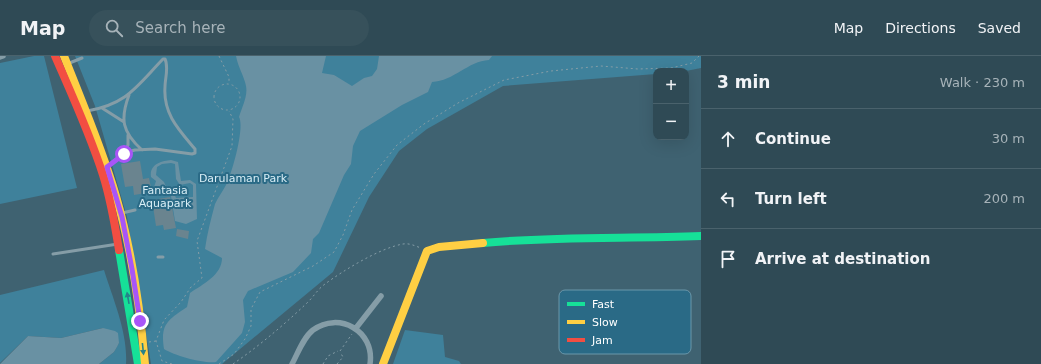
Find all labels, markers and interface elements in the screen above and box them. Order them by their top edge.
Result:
search box [89,10,369,46]
text: Map [20,17,65,39]
icon: search [103,17,125,39]
text: Search here [135,19,225,37]
text: Map [834,20,863,36]
text: Directions [885,20,956,36]
text: Saved [978,20,1021,36]
map controls [653,68,689,140]
button: + [653,68,689,104]
text: 3 min [717,72,770,92]
text: Walk · 230 m [940,75,1025,90]
button: − [653,104,689,140]
icon: ahead [717,128,739,150]
text: Continue [755,130,831,148]
text: 30 m [992,131,1025,146]
route start [115,145,133,163]
park label: Darulaman Park [199,172,288,185]
park label: Fantasia Aquapark [139,184,192,210]
icon: left [717,188,739,210]
text: Turn left [755,190,827,208]
text: 200 m [983,191,1025,206]
icon: arrive [717,248,739,270]
text: Arrive at destination [755,250,930,268]
legend [559,290,691,354]
one-way arrow [125,292,131,304]
text: Fast [592,298,615,311]
route end [131,312,149,330]
text: Slow [592,316,618,329]
text: Jam [591,334,613,347]
one-way arrow [140,343,146,355]

